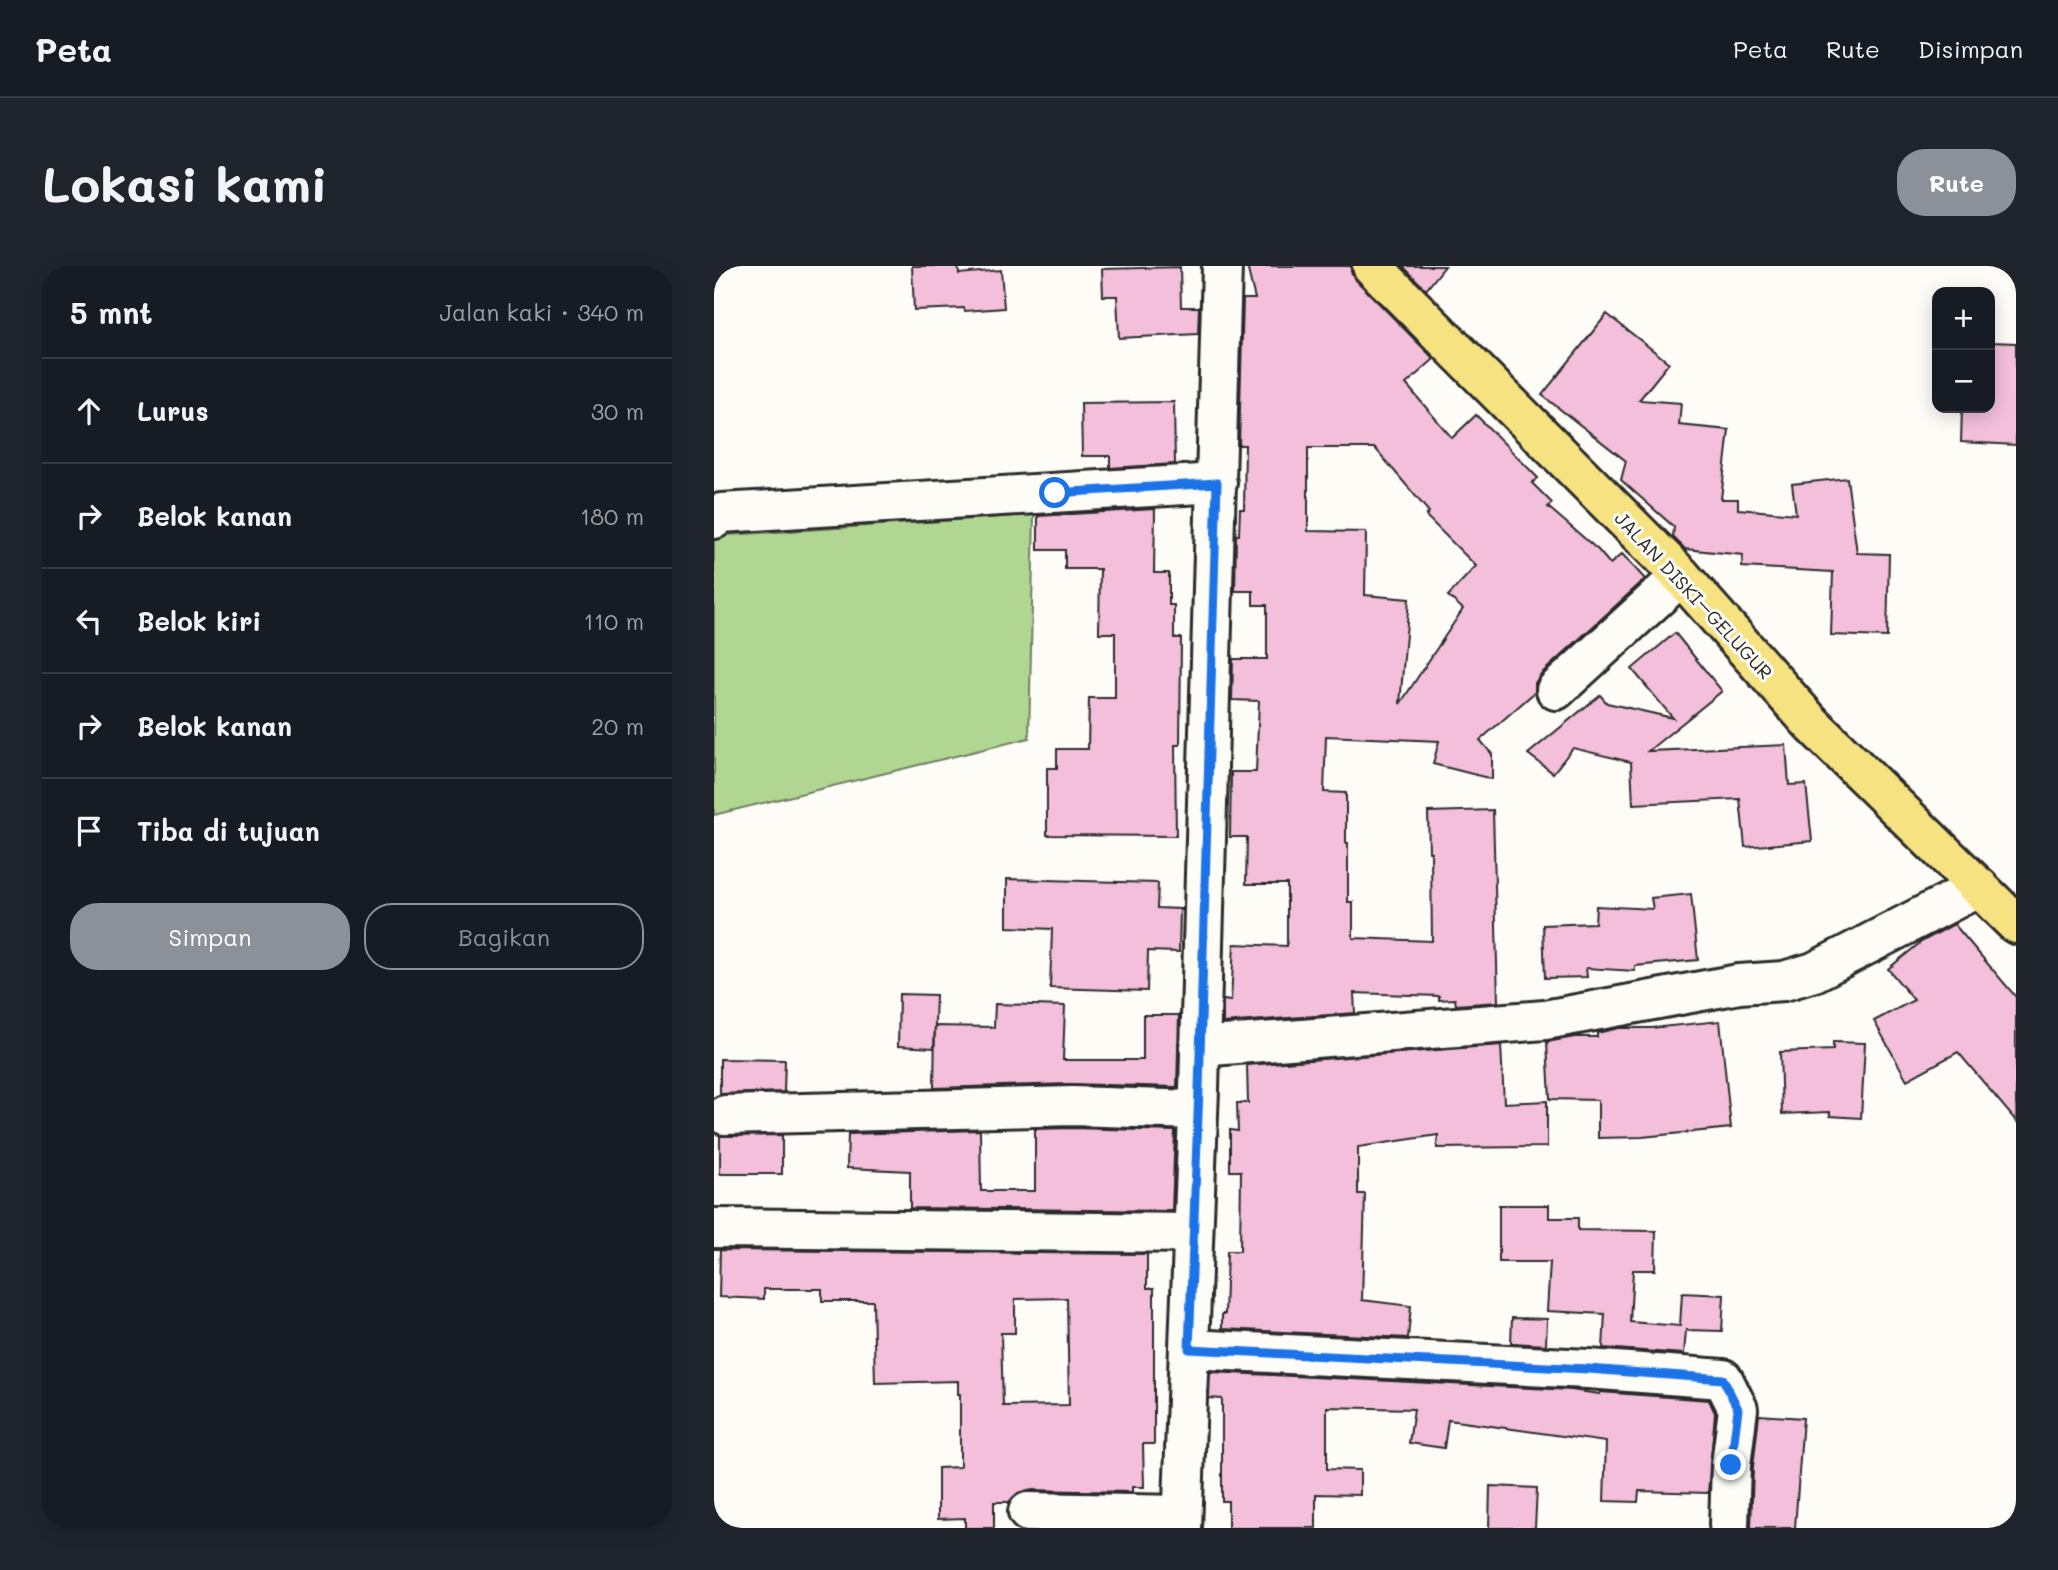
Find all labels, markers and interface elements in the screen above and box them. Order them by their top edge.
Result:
text: Peta [35,27,112,70]
text: Peta [1733,33,1788,64]
text: Rute [1826,33,1880,64]
text: Disimpan [1918,33,2023,64]
button: Rute [1897,149,2016,216]
text: Lokasi kami [42,151,328,214]
map controls [1932,287,1995,413]
button: + [1932,287,1995,350]
text: 5 mnt [70,292,153,332]
text: Jalan kaki · 340 m [439,297,644,327]
button: − [1932,350,1995,413]
icon: ahead [70,392,108,430]
text: Lurus [137,394,209,428]
text: 30 m [591,396,644,426]
route start [1039,477,1070,508]
icon: right [70,497,108,535]
text: Belok kanan [137,499,292,533]
text: 180 m [580,501,644,531]
street label: JALAN DISKI–GELUGUR [1610,506,1778,684]
icon: left [70,602,108,640]
text: Belok kiri [137,604,261,638]
text: 110 m [584,606,644,636]
icon: right [70,707,108,745]
text: Belok kanan [137,709,292,743]
text: 20 m [591,711,644,741]
icon: arrive [70,812,108,850]
text: Tiba di tujuan [137,814,320,848]
button: Simpan [70,903,350,970]
button: Bagikan [364,903,644,970]
route end [1715,1449,1746,1480]

